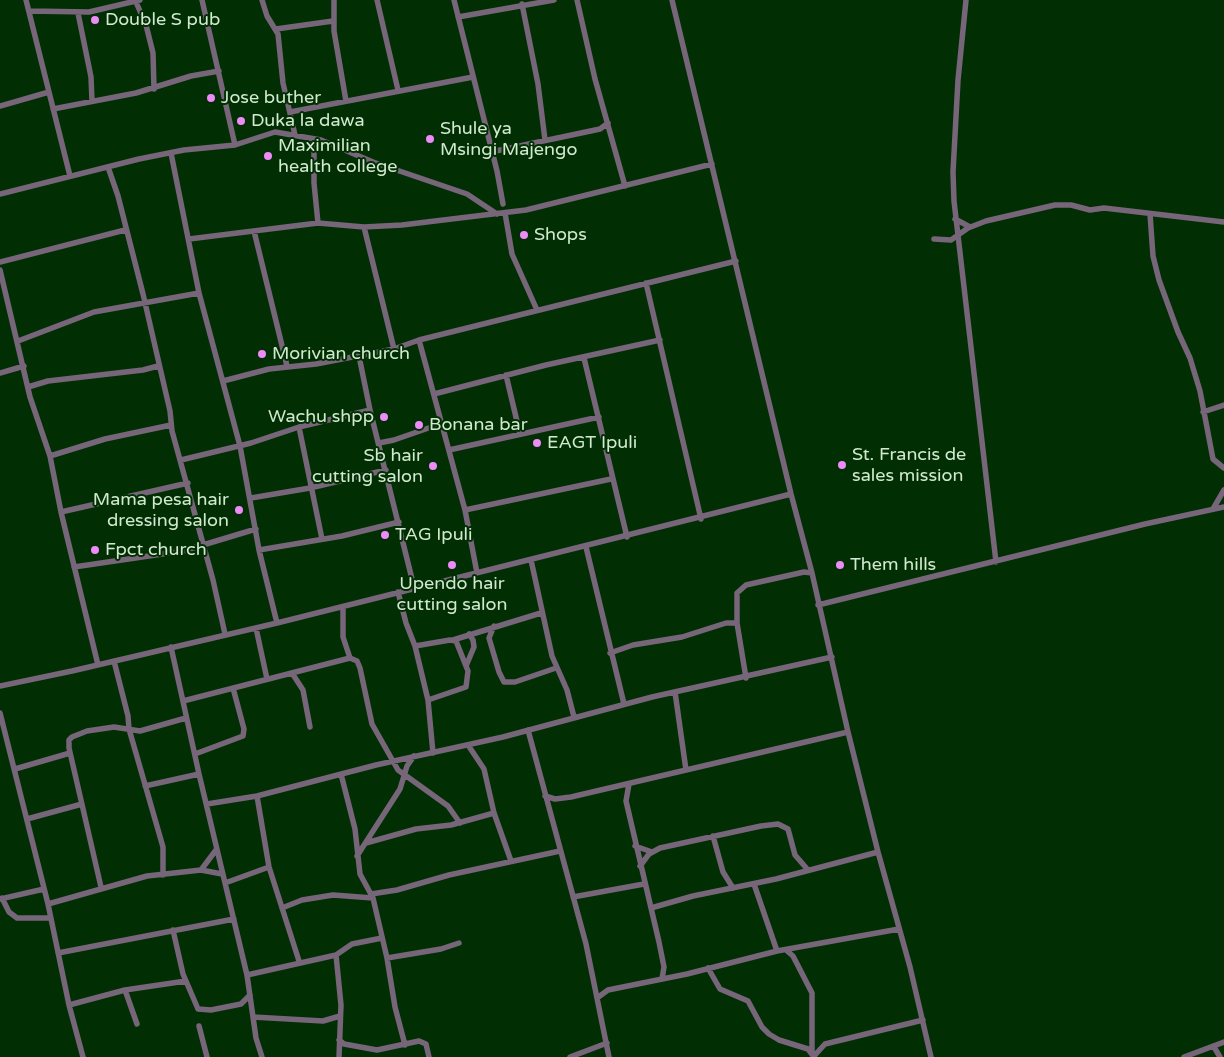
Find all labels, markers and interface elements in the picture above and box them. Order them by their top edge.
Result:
place label: Double S pub [105,9,220,31]
marker: Double S pub [89,14,101,26]
place label: Jose buther [221,87,321,109]
marker: Jose buther [205,92,217,104]
place label: Duka la dawa [251,110,365,132]
marker: Duka la dawa [235,115,247,127]
place label: Shule ya Msingi Majengo [440,118,577,160]
marker: Shule ya Msingi Majengo [424,133,436,145]
place label: Maximilian health college [278,135,397,178]
marker: Maximilian health college [262,150,274,162]
place label: Shops [534,224,587,246]
marker: Shops [518,229,530,241]
place label: Morivian church [272,343,410,365]
marker: Morivian church [256,348,268,360]
place label: Wachu shpp [268,406,374,428]
marker: Wachu shpp [378,411,390,423]
place label: Bonana bar [429,414,528,436]
marker: Bonana bar [413,419,425,431]
place label: EAGT Ipuli [547,432,637,454]
marker: EAGT Ipuli [531,437,543,449]
place label: St. Francis de sales mission [852,444,966,486]
place label: Sb hair cutting salon [312,445,423,488]
marker: St. Francis de sales mission [836,459,848,471]
marker: Sb hair cutting salon [427,460,439,472]
place label: Mama pesa hair dressing salon [93,489,229,532]
marker: Mama pesa hair dressing salon [233,504,245,516]
place label: TAG Ipuli [395,524,473,546]
marker: TAG Ipuli [379,529,391,541]
place label: Fpct church [105,539,207,561]
marker: Fpct church [89,544,101,556]
place label: Them hills [850,554,936,576]
marker: Upendo hair cutting salon [446,559,458,571]
marker: Them hills [834,559,846,571]
place label: Upendo hair cutting salon [397,573,507,616]

